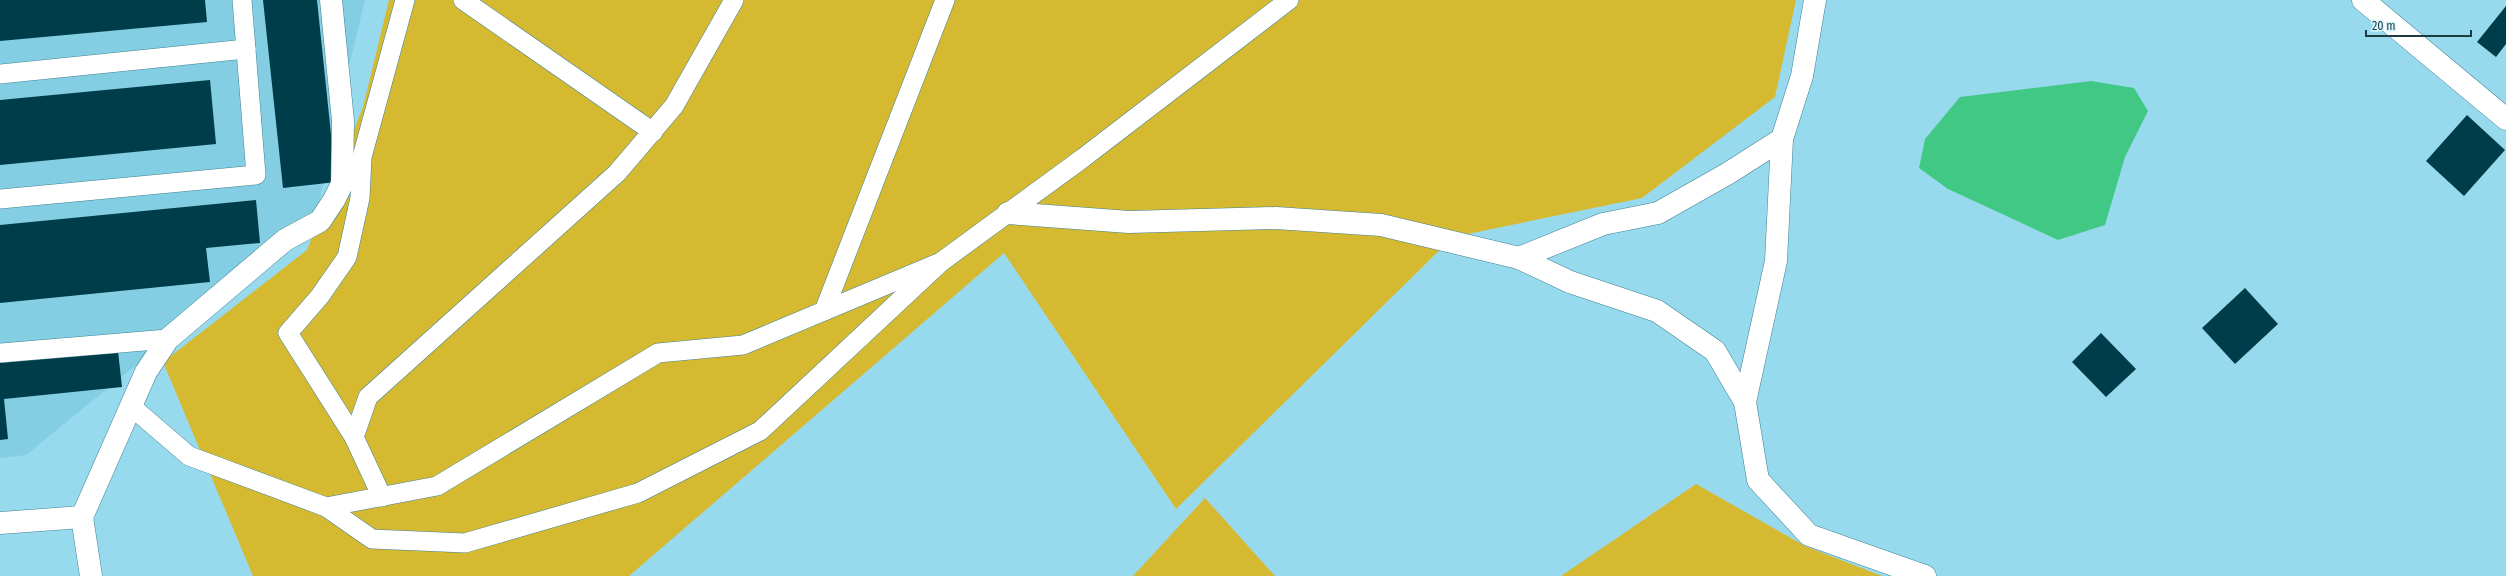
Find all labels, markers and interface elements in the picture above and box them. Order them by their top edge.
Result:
scale bar [2366,12,2471,38]
text: 20 m [2372,19,2396,33]

